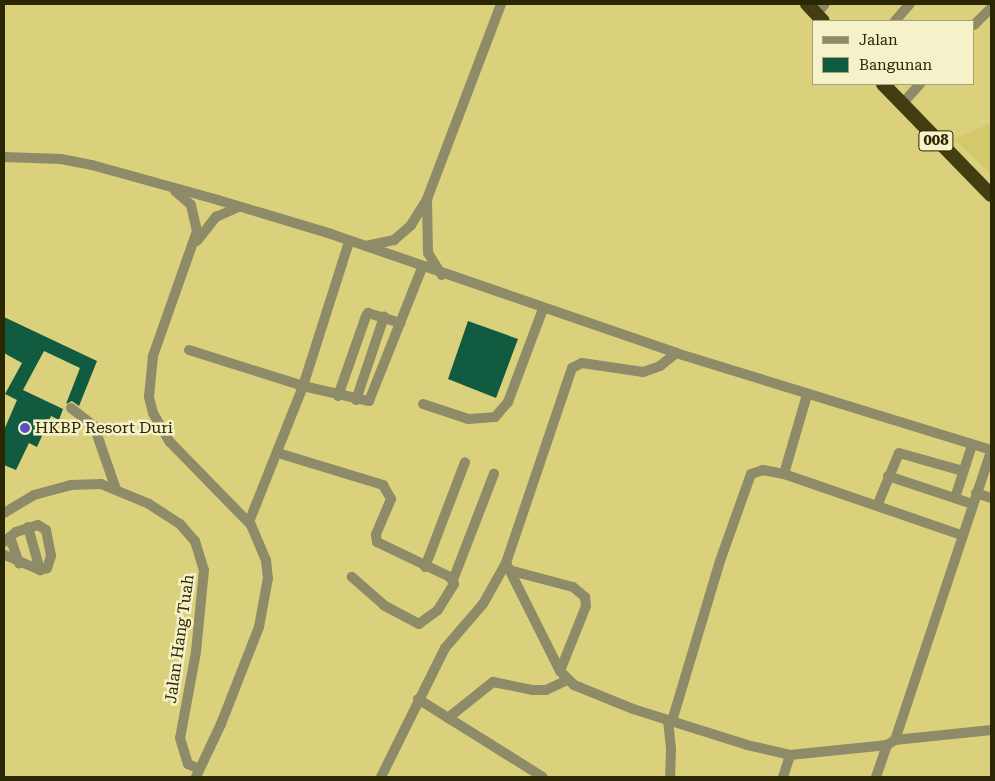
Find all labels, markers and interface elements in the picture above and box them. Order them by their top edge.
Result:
legend [812,20,975,85]
text: Jalan [859,31,898,49]
text: Bangunan [859,56,932,74]
road number: 008 [917,128,955,154]
place label: HKBP Resort Duri [35,418,173,438]
marker: HKBP Resort Duri [19,422,31,434]
street label: Jalan Hang Tuah [161,573,199,705]

